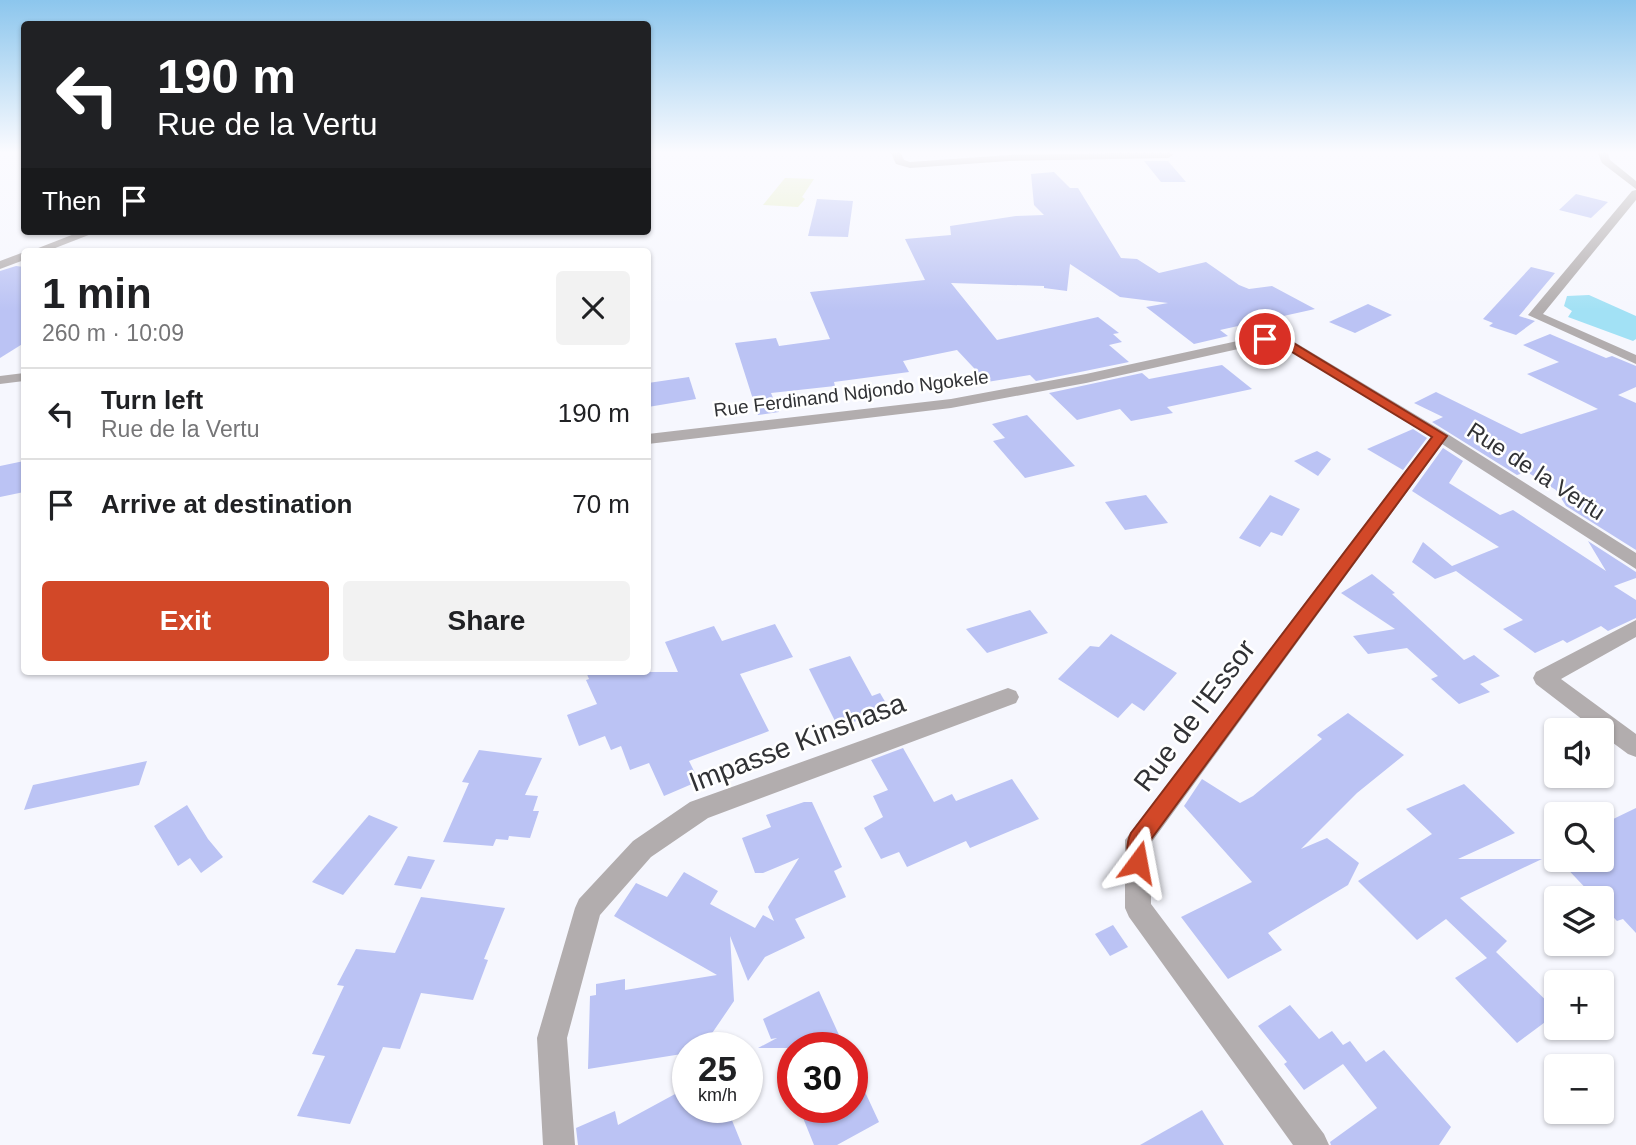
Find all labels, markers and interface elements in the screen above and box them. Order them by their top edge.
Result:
icon: left [42,49,133,140]
text: 190 m [157,49,296,103]
text: Rue de la Vertu [157,106,378,142]
icon: arrive [115,182,153,220]
text: Then [42,186,101,216]
text: 1 min [42,270,152,317]
button: close [556,271,630,345]
pin [1235,309,1295,369]
text: 260 m · 10:09 [42,320,184,346]
icon: arrive [1246,320,1284,358]
street label: Rue Ferdinand Ndjondo Ngokele [712,366,990,421]
text: Turn left [101,385,203,415]
icon: left [42,395,80,433]
text: 190 m [558,398,630,428]
text: Rue de la Vertu [101,416,260,442]
street label: Rue de la Vertu [1462,417,1610,525]
icon: arrive [42,486,80,524]
text: Arrive at destination [101,489,352,519]
text: 70 m [572,489,630,519]
button: Exit [42,581,329,661]
button: Share [343,581,630,661]
street label: Rue de l'Essor [1127,634,1261,797]
street label: Impasse Kinshasa [685,687,910,798]
map controls [1544,718,1614,1124]
button: sound [1544,718,1614,788]
button: search [1544,802,1614,872]
position arrow [1101,825,1175,899]
button: layers [1544,886,1614,956]
button: + [1544,970,1614,1040]
speed limit sign: 30 [777,1032,868,1123]
text: 25 [698,1049,737,1088]
button: − [1544,1054,1614,1124]
text: km/h [698,1085,737,1105]

